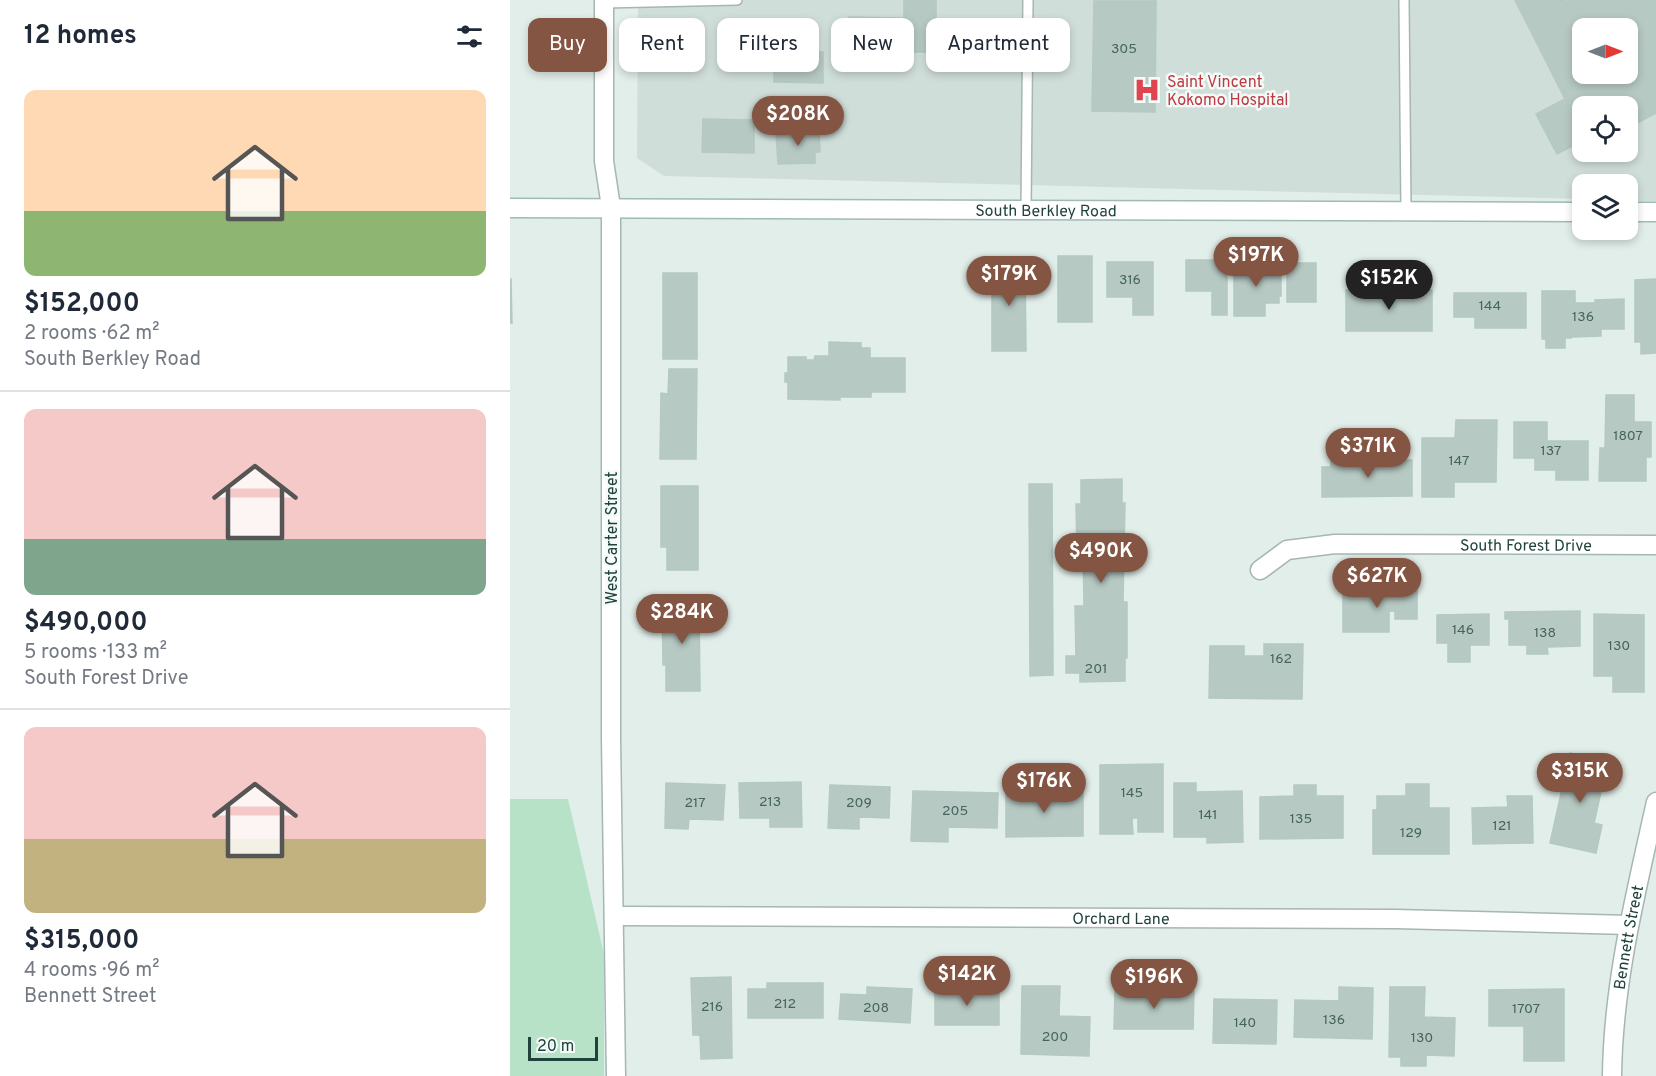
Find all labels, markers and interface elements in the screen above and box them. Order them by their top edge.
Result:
chip: Buy [528,18,607,72]
chip: Rent [619,18,705,72]
chip: Filters [717,18,819,72]
chip: New [831,18,914,72]
chip: Apartment [926,18,1070,72]
north arrow [1572,18,1638,84]
map controls [1572,18,1638,240]
text: 12 homes [24,20,137,53]
icon: filters [453,20,486,53]
house number: 305 [1111,41,1137,58]
place label: Saint Vincent Kokomo Hospital [1167,73,1289,111]
hospital icon: Saint Vincent Kokomo Hospital [1132,75,1162,105]
pin: $208K [756,96,840,147]
button: locate [1572,96,1638,162]
text: $208K [766,102,830,128]
icon: home [201,129,309,237]
button: layers [1572,174,1638,240]
street label: South Berkley Road [975,202,1117,222]
pin: $197K [1214,237,1298,288]
text: $197K [1228,243,1284,269]
pin: $179K [967,256,1051,307]
pin: $152K [1347,260,1431,311]
text: $179K [980,262,1038,288]
text: $152K [1360,266,1418,292]
house number: 316 [1119,272,1141,289]
text: $152,000 [24,288,140,321]
house number: 144 [1479,298,1501,315]
house number: 136 [1572,309,1594,326]
text: 2 rooms · 62 m² [24,321,160,347]
text: South Berkley Road [24,347,201,373]
pin: $371K [1326,428,1410,479]
house number: 1807 [1613,428,1643,445]
text: $371K [1340,434,1396,460]
house number: 137 [1541,443,1561,460]
icon: home [201,448,309,556]
house number: 147 [1449,453,1469,470]
street label: West Carter Street [603,472,623,604]
pin: $490K [1059,533,1143,584]
street label: South Forest Drive [1460,536,1592,557]
text: $490K [1069,539,1133,565]
pin: $627K [1335,558,1419,609]
text: $627K [1346,564,1408,590]
pin: $284K [640,594,724,645]
text: $284K [650,600,714,626]
text: $490,000 [24,607,148,640]
house number: 146 [1452,622,1474,639]
house number: 138 [1534,625,1556,642]
house number: 130 [1608,638,1630,655]
text: 5 rooms · 133 m² [24,640,167,666]
house number: 162 [1270,651,1292,668]
house number: 201 [1085,661,1107,678]
text: South Forest Drive [24,666,189,692]
pin: $315K [1538,753,1622,804]
text: $315K [1551,759,1609,785]
pin: $176K [1002,763,1086,814]
icon: home [201,766,309,874]
text: $176K [1016,769,1072,795]
house number: 145 [1121,785,1143,802]
house number: 213 [759,794,781,811]
house number: 217 [684,795,706,812]
house number: 209 [846,795,872,812]
house number: 205 [942,803,968,820]
house number: 141 [1199,807,1217,824]
house number: 135 [1290,811,1312,828]
house number: 121 [1492,818,1512,835]
house number: 129 [1400,825,1422,842]
street label: Bennett Street [1611,883,1649,991]
street label: Orchard Lane [1072,910,1170,930]
text: $315,000 [24,925,139,958]
pin: $142K [925,956,1009,1007]
text: 4 rooms · 96 m² [24,958,159,984]
pin: $196K [1112,959,1196,1010]
text: $142K [937,962,997,988]
text: $196K [1125,965,1183,991]
text: Bennett Street [24,984,156,1010]
house number: 212 [774,996,796,1013]
house number: 216 [701,999,723,1016]
house number: 208 [863,1000,889,1017]
house number: 1707 [1512,1001,1540,1018]
house number: 136 [1323,1012,1345,1029]
house number: 140 [1234,1015,1256,1032]
house number: 200 [1042,1029,1068,1046]
house number: 130 [1411,1030,1433,1047]
scale bar [528,1034,598,1062]
text: 20 m [537,1037,574,1057]

